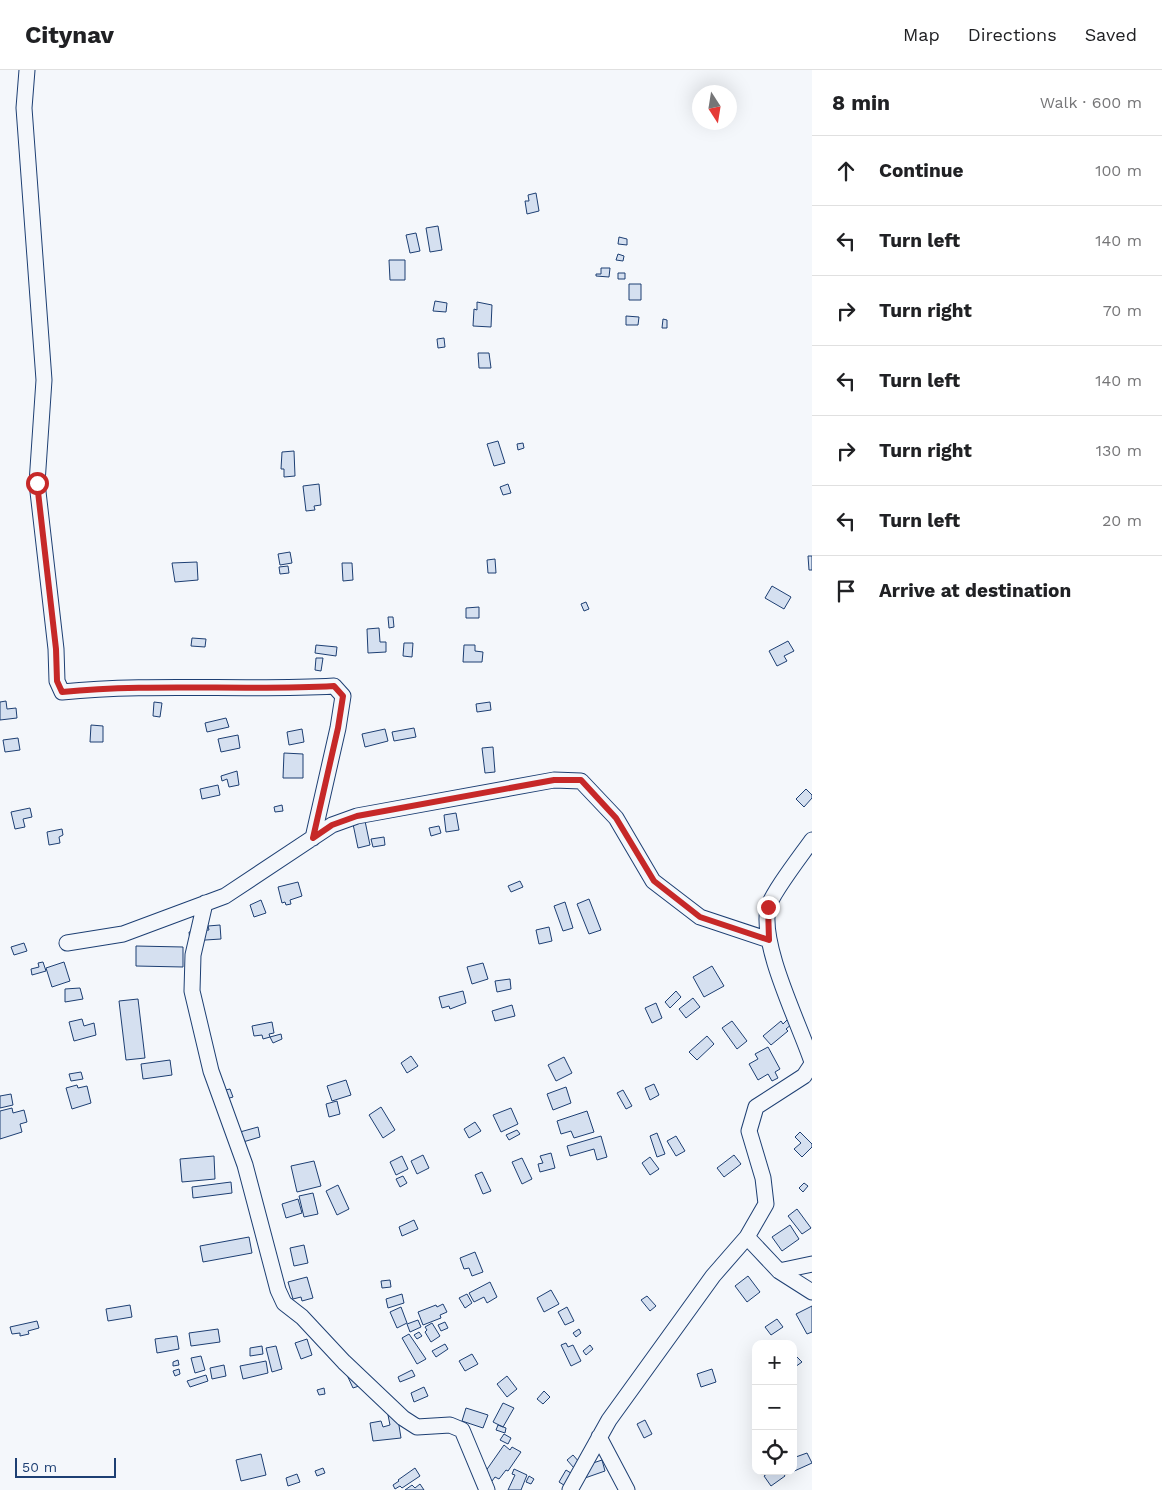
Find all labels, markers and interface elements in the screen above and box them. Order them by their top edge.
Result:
text: Citynav [25,21,114,49]
text: Map [903,24,940,45]
text: Directions [968,24,1057,45]
text: Saved [1085,24,1137,45]
north arrow [692,85,737,130]
text: 8 min [832,90,890,115]
text: Walk · 600 m [1040,93,1142,112]
icon: ahead [832,157,860,185]
text: Continue [879,159,963,182]
text: 100 m [1095,161,1142,180]
icon: left [832,227,860,255]
text: Turn left [879,229,960,252]
text: 140 m [1095,231,1142,250]
icon: right [832,297,860,325]
text: Turn right [879,299,972,322]
text: 70 m [1103,301,1142,320]
icon: left [832,367,860,395]
text: Turn left [879,369,960,392]
text: 140 m [1095,371,1142,390]
icon: right [832,437,860,465]
text: Turn right [879,439,972,462]
text: 130 m [1096,441,1142,460]
route start [26,472,49,495]
icon: left [832,507,860,535]
text: Turn left [879,509,960,532]
text: 20 m [1102,511,1142,530]
icon: arrive [832,577,860,605]
text: Arrive at destination [879,579,1071,602]
route end [757,896,780,919]
map controls [752,1340,797,1475]
button: + [752,1340,797,1385]
button: − [752,1385,797,1430]
button: locate [752,1430,797,1475]
scale bar [15,1455,116,1478]
text: 50 m [22,1459,57,1475]

